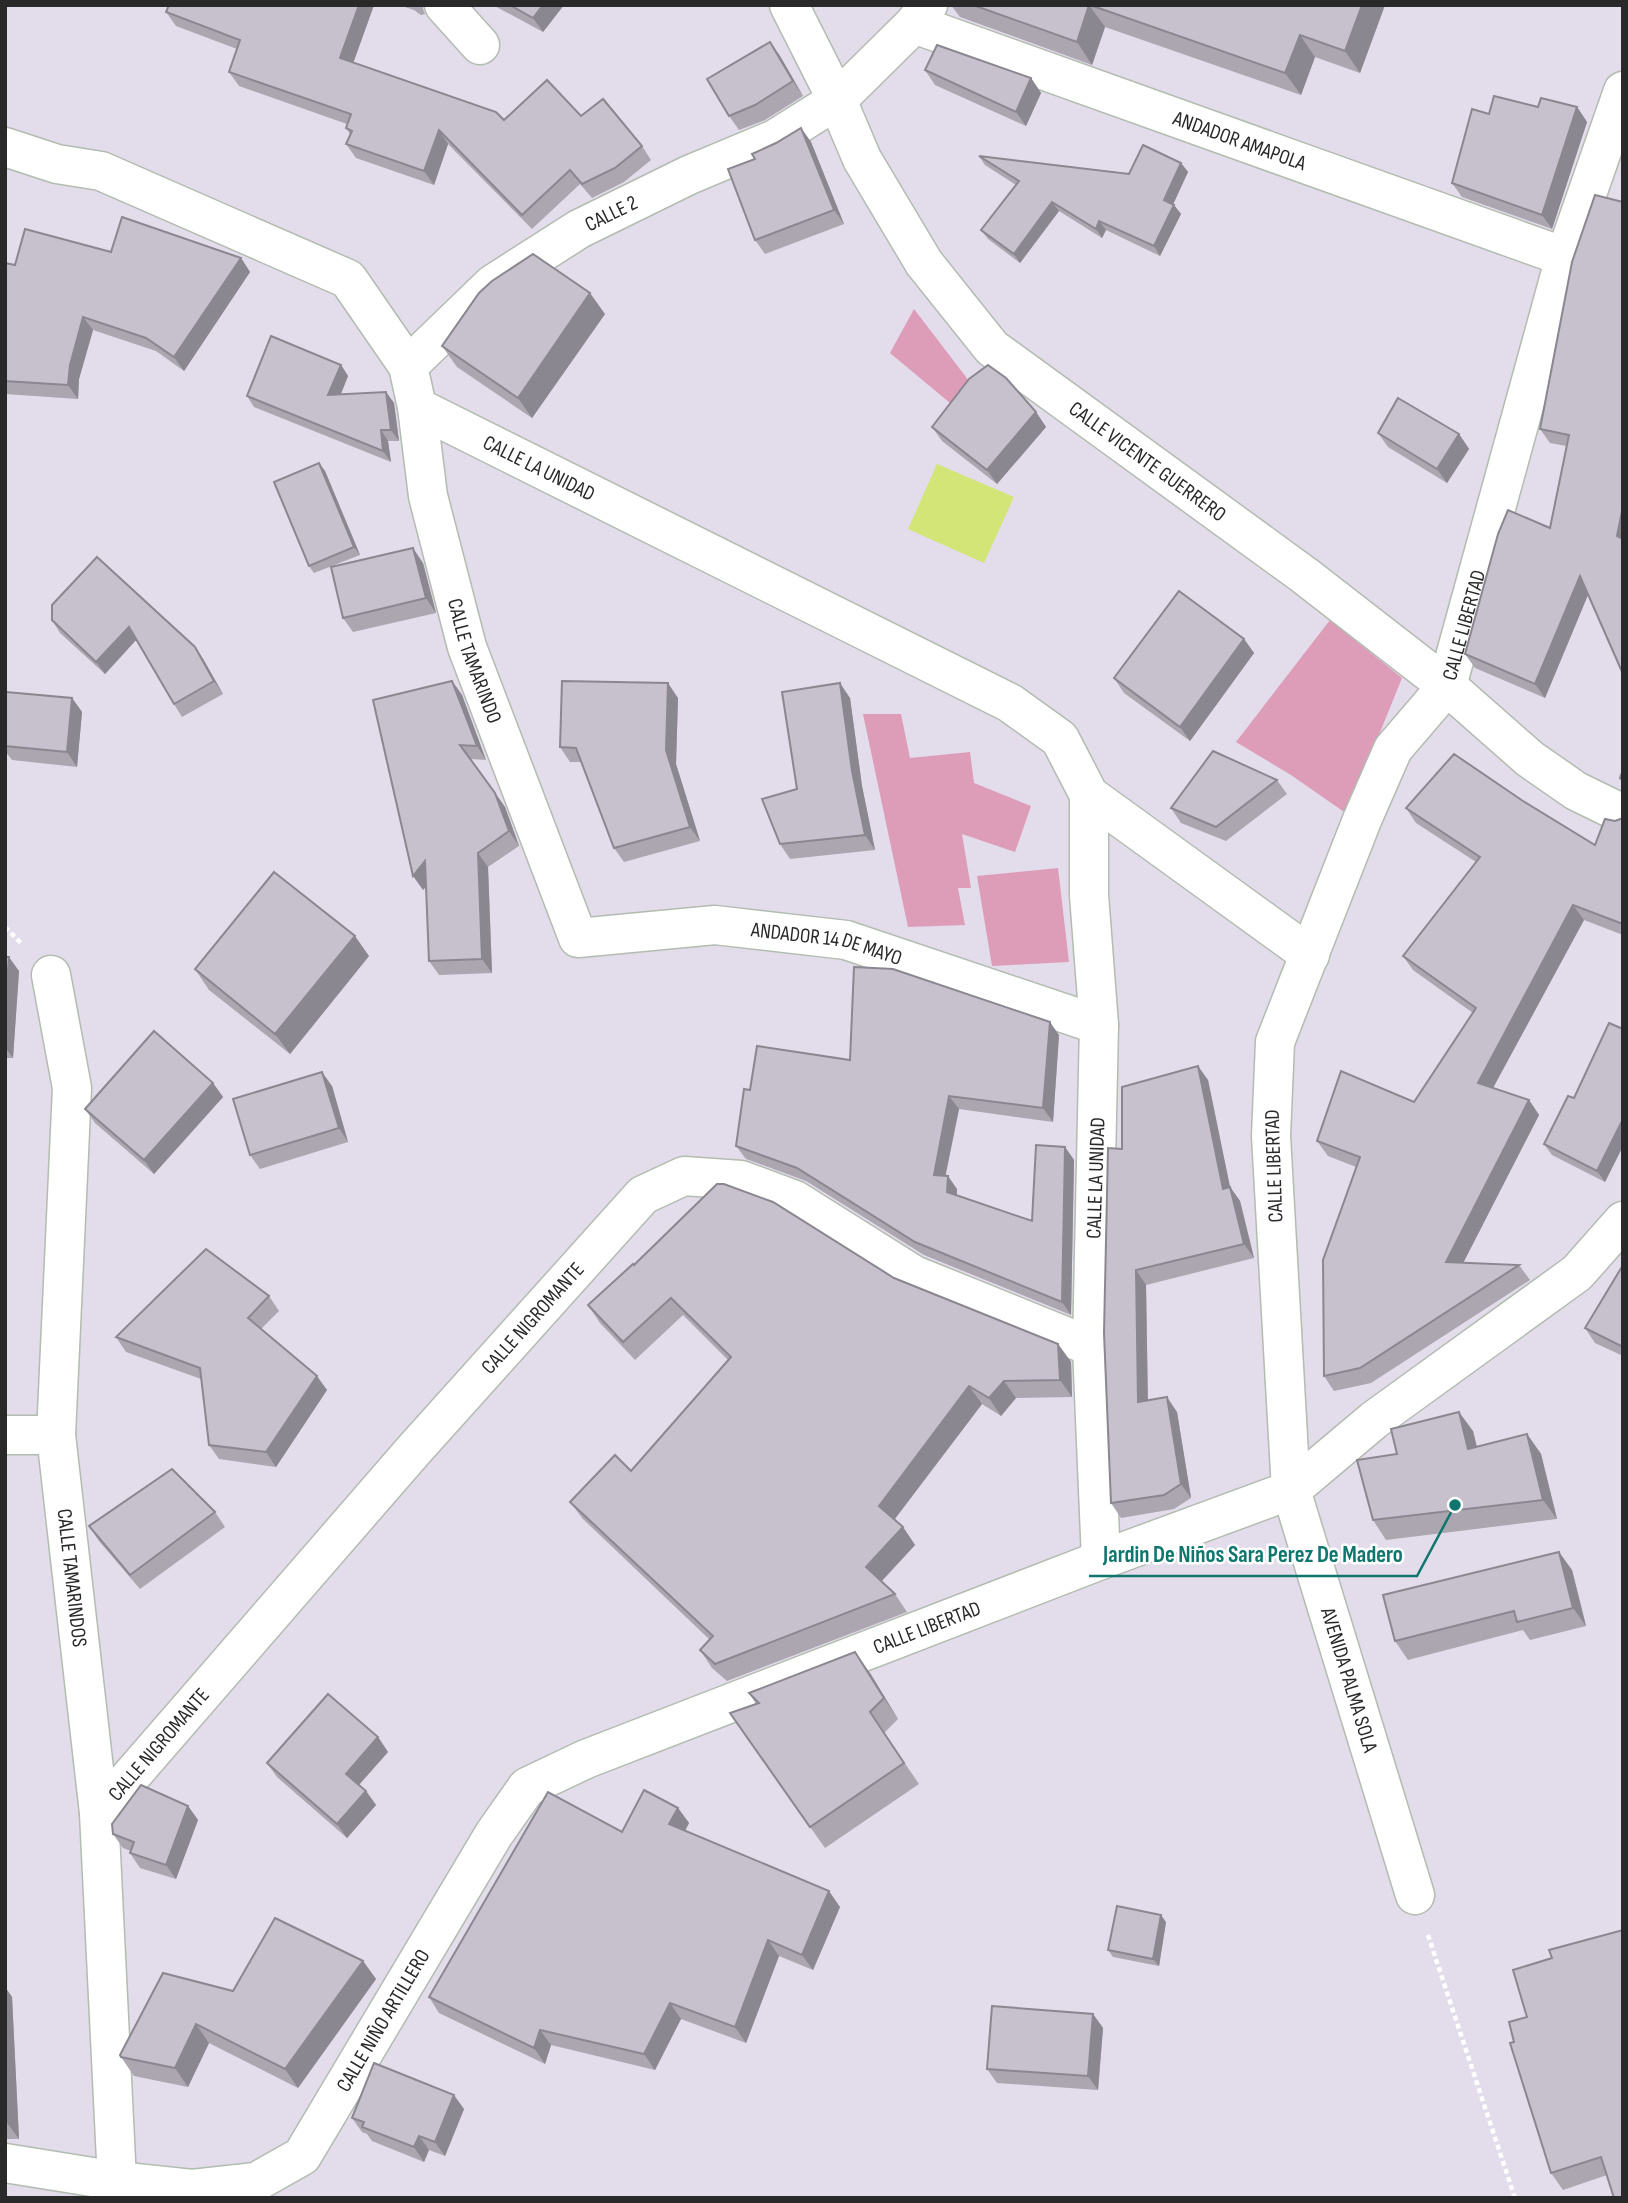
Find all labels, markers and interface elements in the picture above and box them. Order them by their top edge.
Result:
street label: ANDADOR AMAPOLA [1169,105,1310,176]
street label: CALLE 2 [581,190,642,237]
street label: CALLE VICENTE GUERRERO [1064,396,1231,527]
street label: CALLE LA UNIDAD [479,430,599,506]
street label: CALLE LIBERTAD [1437,567,1491,683]
street label: CALLE TAMARINDO [442,596,507,727]
street label: ANDADOR 14 DE MAYO [749,917,905,970]
street label: CALLE LIBERTAD [1260,1109,1288,1223]
street label: CALLE LA UNIDAD [1081,1117,1111,1239]
street label: CALLE NIGROMANTE [476,1257,589,1379]
street label: CALLE TAMARINDOS [52,1507,93,1648]
callout: Jardin De Niños Sara Perez De Madero [1089,1532,1417,1576]
text: Jardin De Niños Sara Perez De Madero [1102,1541,1403,1569]
street label: CALLE LIBERTAD [869,1595,984,1659]
street label: AVENIDA PALMA SOLA [1315,1604,1383,1756]
street label: CALLE NIGROMANTE [103,1683,214,1806]
street label: CALLE NIÑO ARTILLERO [331,1945,435,2096]

